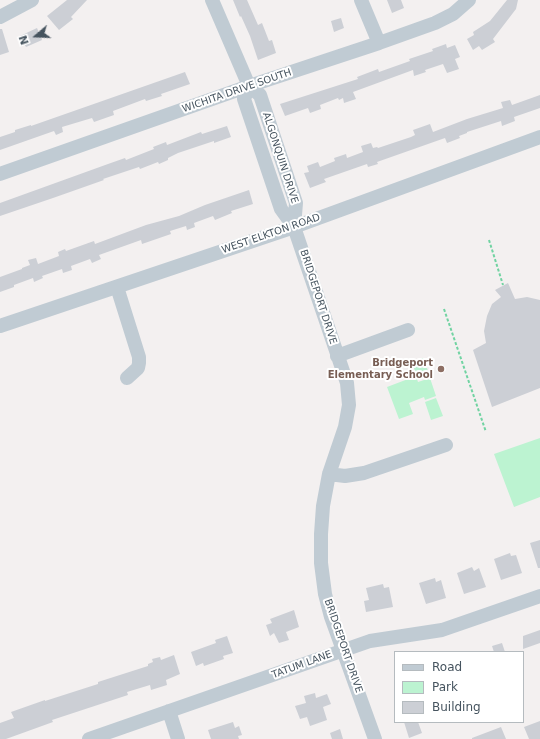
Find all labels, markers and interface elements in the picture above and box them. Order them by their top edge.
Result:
north arrow [16,16,56,56]
text: N [17,34,32,47]
street label: WICHITA DRIVE SOUTH [181,67,293,115]
street label: ALGONQUIN DRIVE [260,111,300,205]
street label: WEST ELKTON ROAD [220,212,322,256]
street label: BRIDGEPORT DRIVE [297,248,339,346]
place label: Bridgeport Elementary School [328,357,433,380]
marker: Bridgeport Elementary School [436,364,446,374]
street label: BRIDGEPORT DRIVE [321,597,365,695]
street label: TATUM LANE [270,649,334,681]
legend [394,651,524,723]
text: Road [432,660,462,674]
text: Park [432,680,458,694]
text: Building [432,700,481,714]

